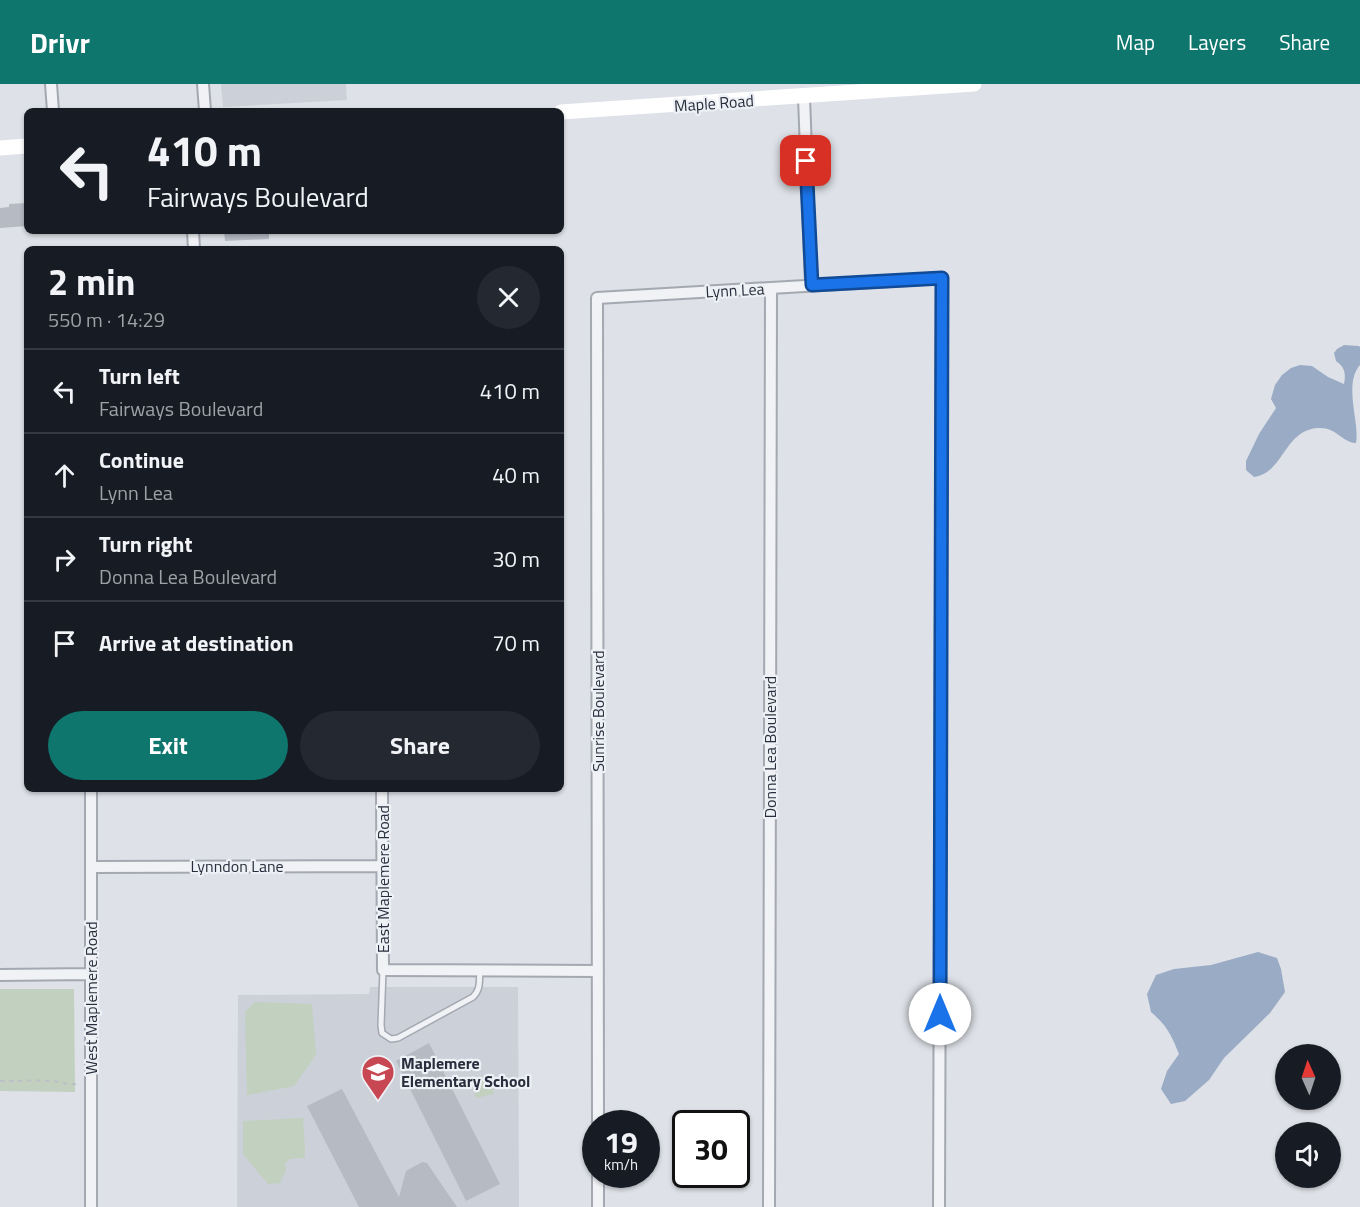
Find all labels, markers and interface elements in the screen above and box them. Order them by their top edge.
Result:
text: Drivr [30,21,90,64]
text: Map [1116,26,1155,58]
text: Layers [1188,26,1246,58]
text: Share [1279,26,1330,58]
street label: Maple Road [673,88,755,118]
text: 410 m [147,118,262,182]
icon: left [48,132,126,210]
pin [780,135,831,186]
icon: arrive [789,144,822,177]
text: Fairways Boulevard [147,176,369,217]
text: 2 min [48,254,135,309]
button: close [477,266,540,329]
street label: Lynn Lea [705,276,765,304]
text: 550 m · 14:29 [48,304,165,335]
text: Turn left [99,359,180,393]
text: 410 m [480,374,540,408]
icon: left [48,375,81,408]
text: Fairways Boulevard [99,393,263,424]
text: Continue [99,443,184,477]
text: 40 m [492,458,540,492]
icon: ahead [48,459,81,492]
text: Lynn Lea [99,477,173,508]
text: Turn right [99,527,193,561]
text: 30 m [492,542,540,576]
icon: right [48,543,81,576]
text: Donna Lea Boulevard [99,561,277,592]
text: Arrive at destination [99,626,294,660]
text: 70 m [492,626,540,660]
icon: arrive [48,627,81,660]
street label: Sunrise Boulevard [586,650,610,772]
street label: Donna Lea Boulevard [758,676,782,818]
button: Exit [48,711,288,780]
button: Share [300,711,540,780]
street label: East Maplemere Road [371,805,395,953]
street label: Lynndon Lane [190,854,284,878]
street label: West Maplemere Road [79,921,103,1075]
position arrow [908,982,972,1046]
north arrow [1275,1044,1341,1110]
map controls [1275,1044,1341,1188]
place label: Maplemere Elementary School [401,1051,530,1093]
school or university icon: Maplemere Elementary School [360,1054,396,1101]
speed limit sign: 30 [672,1110,750,1188]
text: 19 [604,1119,638,1165]
button: sound [1275,1122,1341,1188]
text: km/h [604,1153,638,1176]

